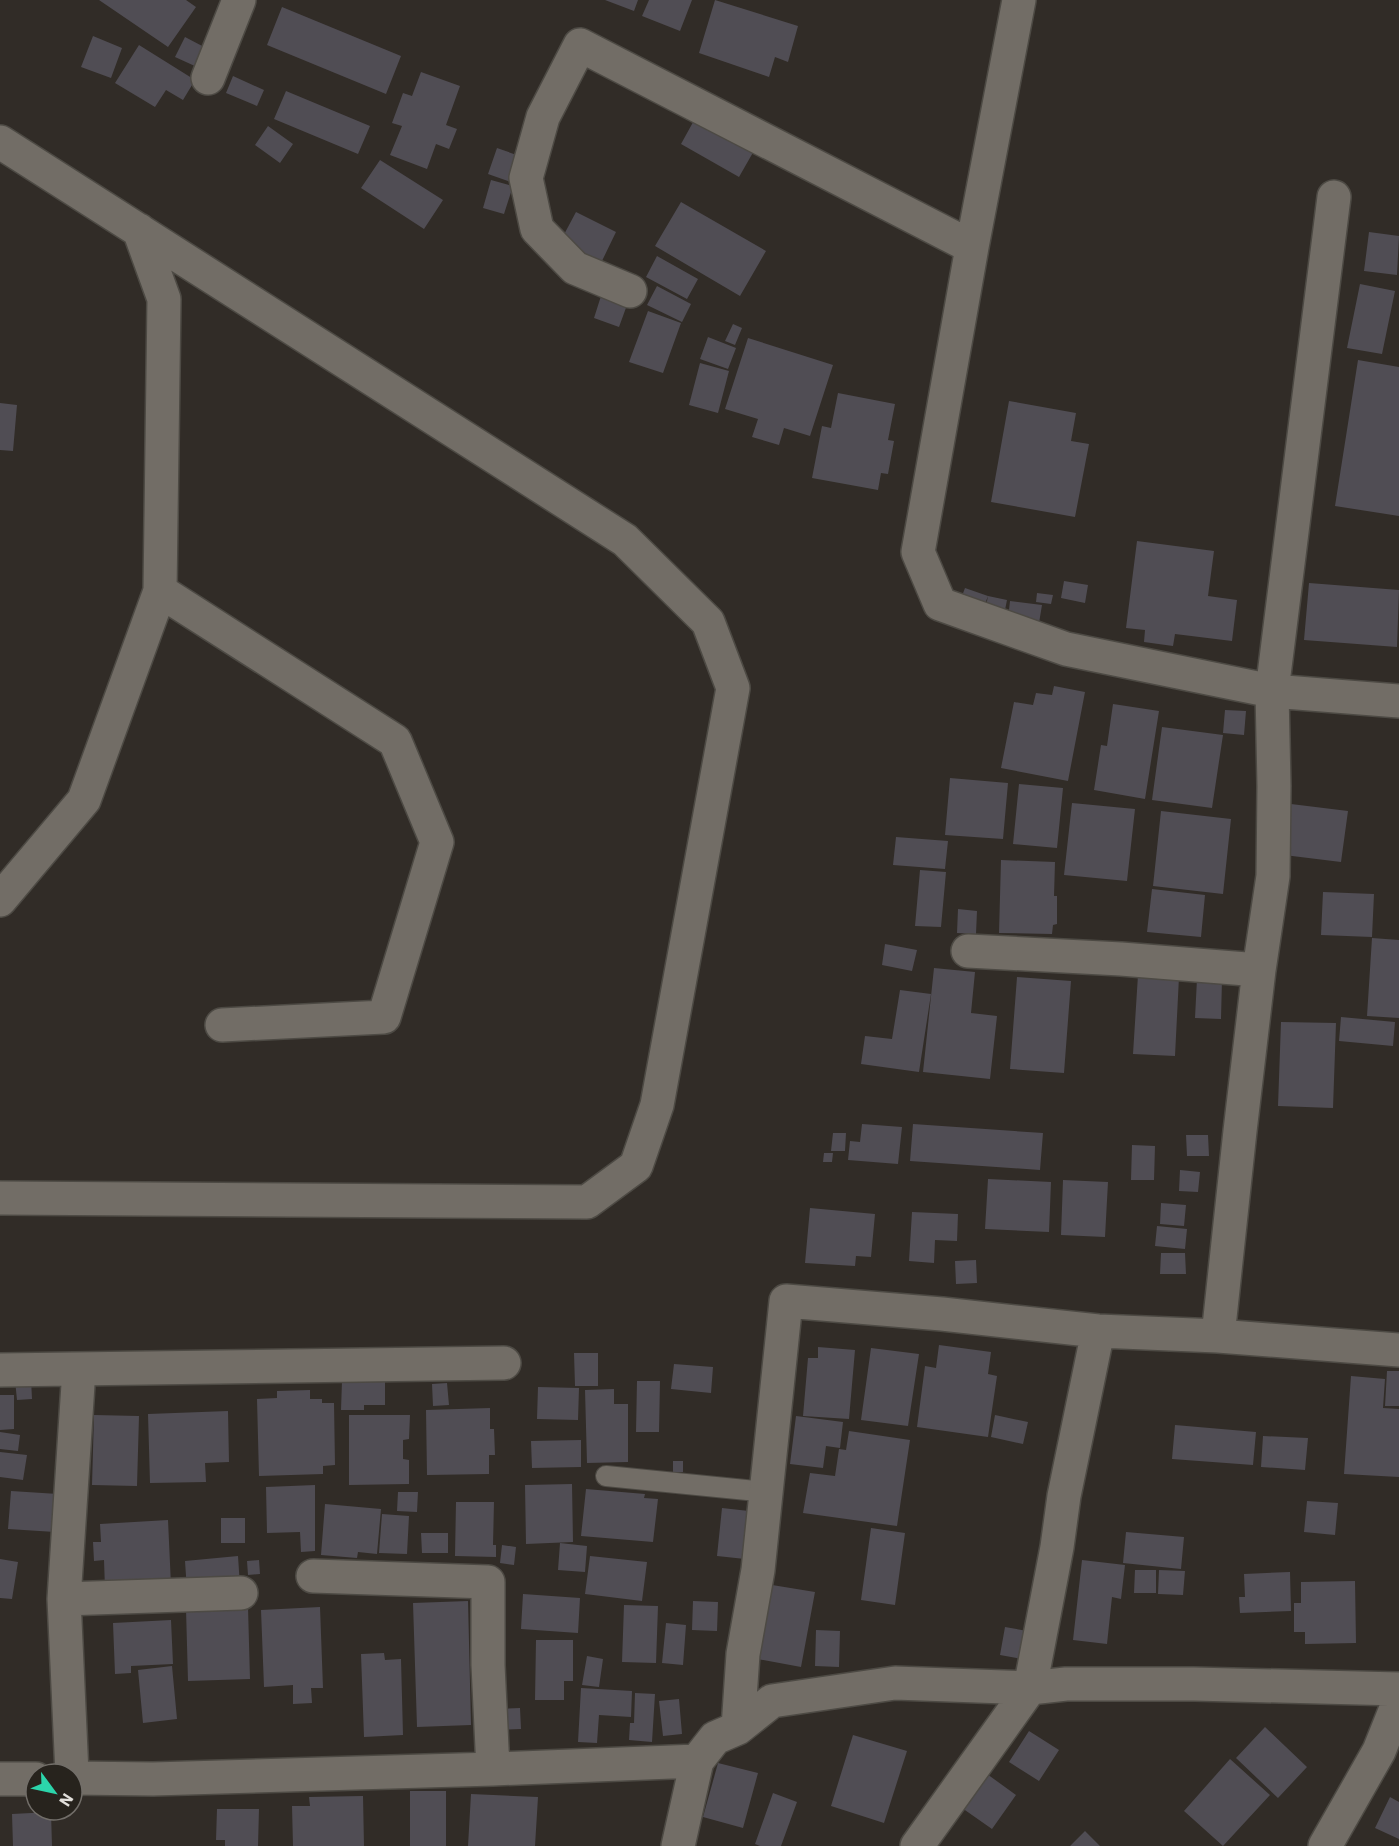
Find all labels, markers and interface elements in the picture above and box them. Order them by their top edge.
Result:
north arrow [24,1762,84,1822]
text: N [55,1790,78,1810]

